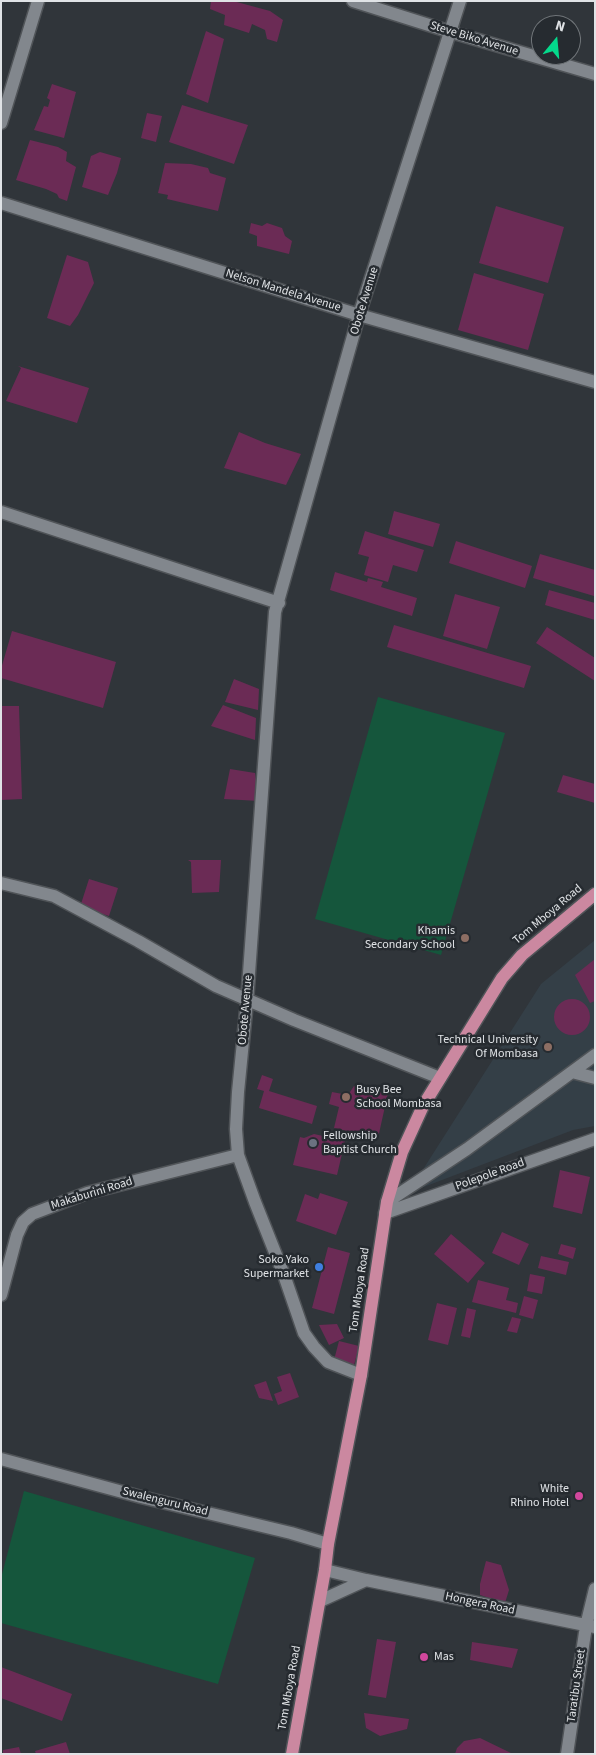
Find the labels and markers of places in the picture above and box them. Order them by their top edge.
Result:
place label: Khamis Secondary School [365,924,455,952]
marker: Khamis Secondary School [459,932,471,944]
place label: Technical University Of Mombasa [438,1033,538,1061]
marker: Technical University Of Mombasa [542,1041,554,1053]
place label: Busy Bee School Mombasa [356,1083,442,1111]
marker: Busy Bee School Mombasa [340,1091,352,1103]
place label: Fellowship Baptist Church [323,1129,397,1157]
marker: Fellowship Baptist Church [307,1137,319,1149]
place label: Soko Yako Supermarket [244,1253,309,1281]
marker: Soko Yako Supermarket [313,1261,325,1273]
place label: White Rhino Hotel [510,1482,569,1510]
marker: White Rhino Hotel [573,1490,585,1502]
place label: Mas [434,1650,454,1664]
marker: Mas [418,1651,430,1663]

